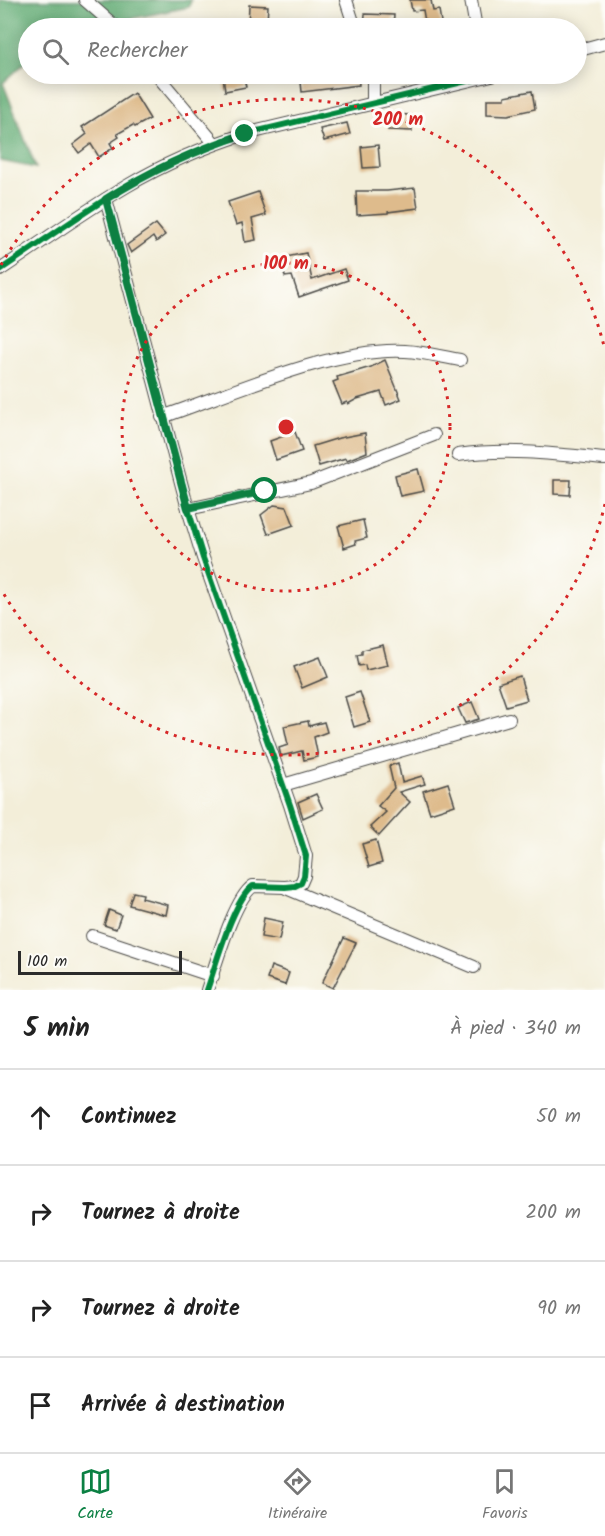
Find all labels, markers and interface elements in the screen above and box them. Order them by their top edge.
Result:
search box [18,18,587,84]
text: Rechercher [87,34,187,69]
icon: search [39,35,72,68]
text: 200 m [373,106,424,135]
route end [231,120,257,146]
text: 100 m [263,250,309,279]
centre of rings [276,417,296,437]
route start [251,477,277,503]
scale bar [18,948,182,976]
text: 100 m [27,949,67,974]
text: 5 min [24,1008,90,1050]
text: À pied · 340 m [450,1013,581,1045]
text: Continuez [81,1100,177,1135]
icon: ahead [24,1101,57,1134]
text: 50 m [536,1101,581,1133]
text: Tournez à droite [81,1196,240,1231]
icon: right [24,1197,57,1230]
text: 200 m [525,1197,581,1229]
text: Tournez à droite [81,1292,240,1327]
icon: right [24,1293,57,1326]
text: 90 m [537,1293,581,1325]
text: Arrivée à destination [81,1388,285,1423]
icon: arrive [24,1389,57,1422]
tab: Carte [77,1465,113,1526]
tab: Itinéraire [268,1465,327,1526]
tab: Favoris [482,1465,528,1526]

